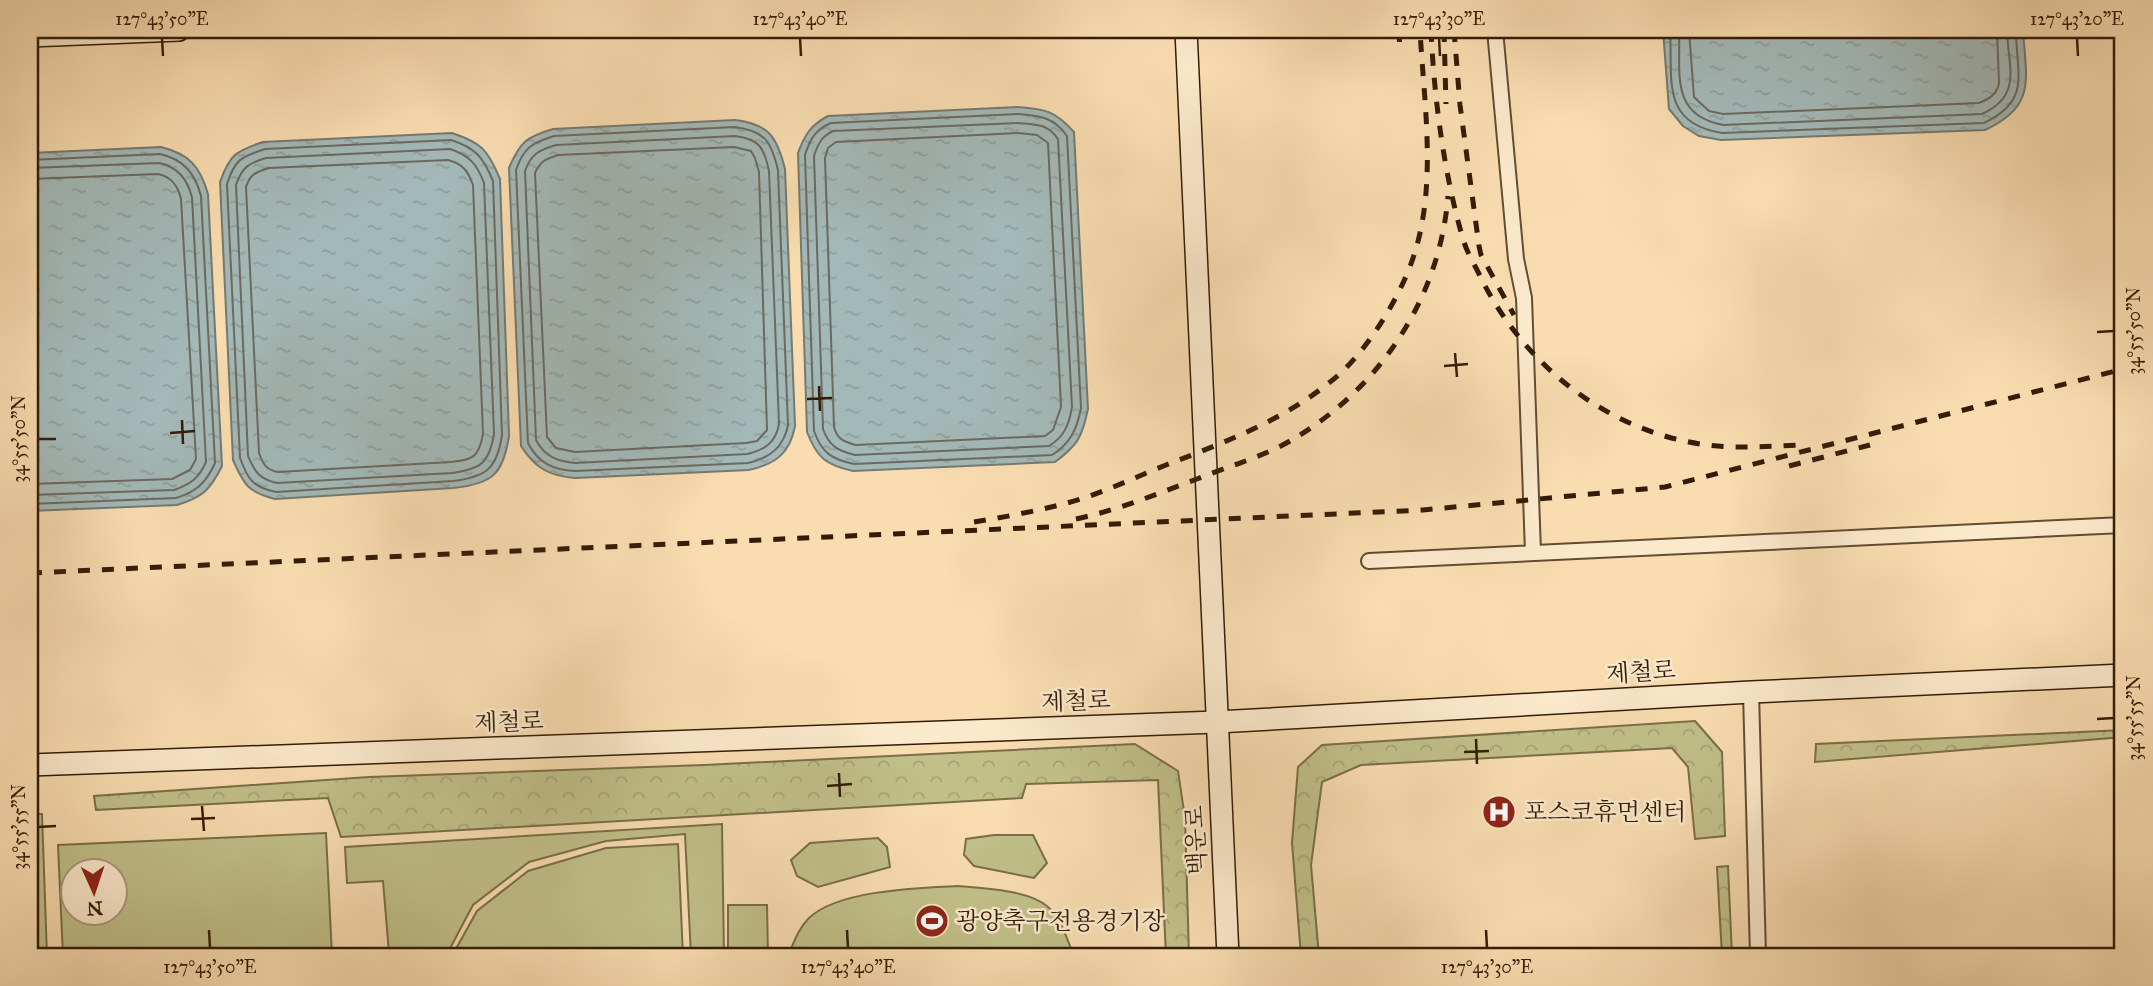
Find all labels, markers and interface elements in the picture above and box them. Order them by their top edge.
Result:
text: 127°43'50"E [115,8,209,30]
text: 127°43'40"E [752,8,848,30]
text: 127°43'30"E [1393,8,1485,30]
text: 127°43'20"E [2030,8,2124,30]
text: 34°55'50"N [2123,287,2145,375]
text: 34°55'50"N [8,395,30,483]
street label: 제철로 [1605,655,1677,689]
text: 34°55'55"N [2123,675,2145,761]
street label: 제철로 [1041,685,1111,717]
street label: 제철로 [474,706,544,738]
text: 34°55'55"N [8,784,30,870]
hospital icon: 포스코휴먼센터 [1480,793,1518,831]
place label: 포스코휴먼센터 [1524,797,1686,827]
street label: 백운로 [1179,804,1213,876]
north arrow [60,856,130,926]
text: N [86,897,104,920]
sports icon: 광양축구전용경기장 [913,902,951,940]
place label: 광양축구전용경기장 [956,906,1165,936]
text: 127°43'50"E [163,956,257,978]
text: 127°43'40"E [800,956,896,978]
text: 127°43'30"E [1441,956,1533,978]

